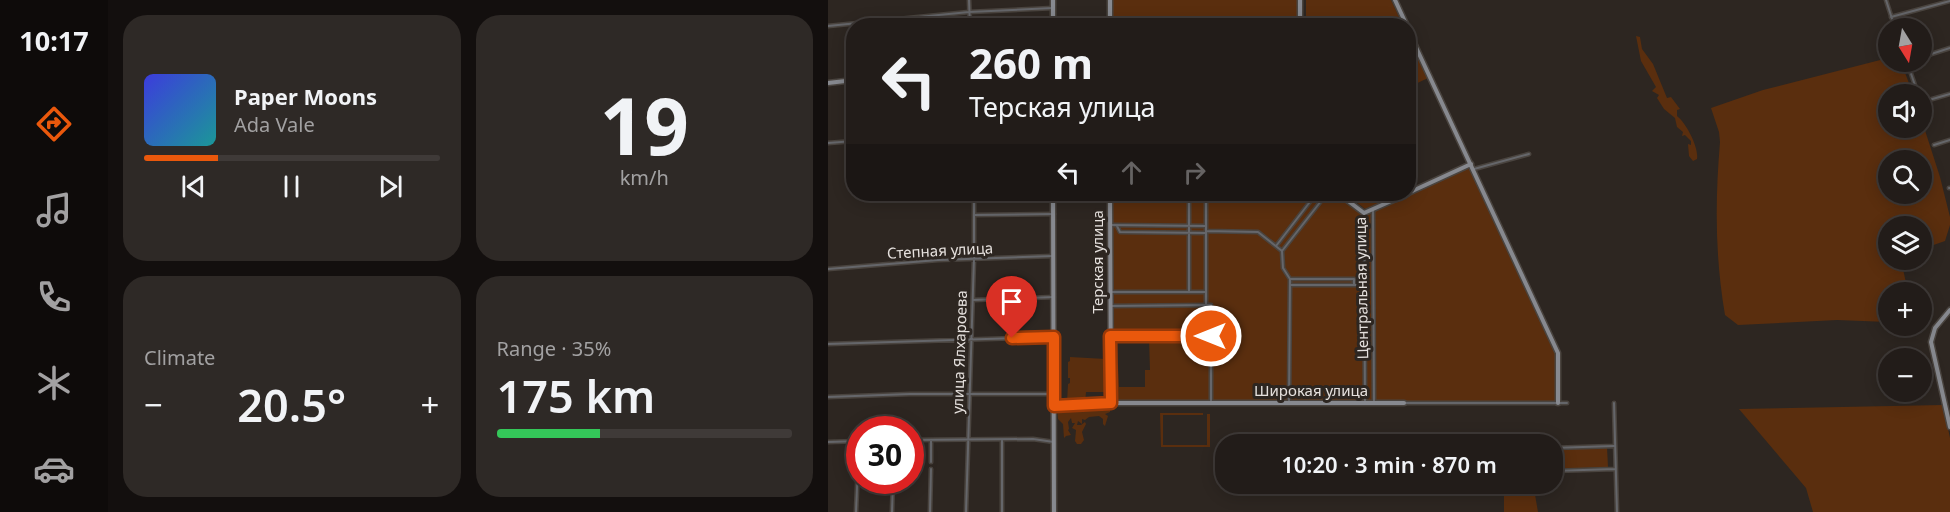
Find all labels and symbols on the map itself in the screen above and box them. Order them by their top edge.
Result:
north arrow [1878,18,1932,72]
street label: Терская улица [1087,210,1107,314]
street label: Центральная улица [1350,217,1372,359]
street label: Степная улица [886,237,994,263]
pin [986,276,1037,338]
street label: улица Ялхароева [947,290,971,414]
position arrow [1179,304,1243,368]
street label: Широкая улица [1254,380,1368,400]
speed limit sign: 30 [846,416,924,494]

